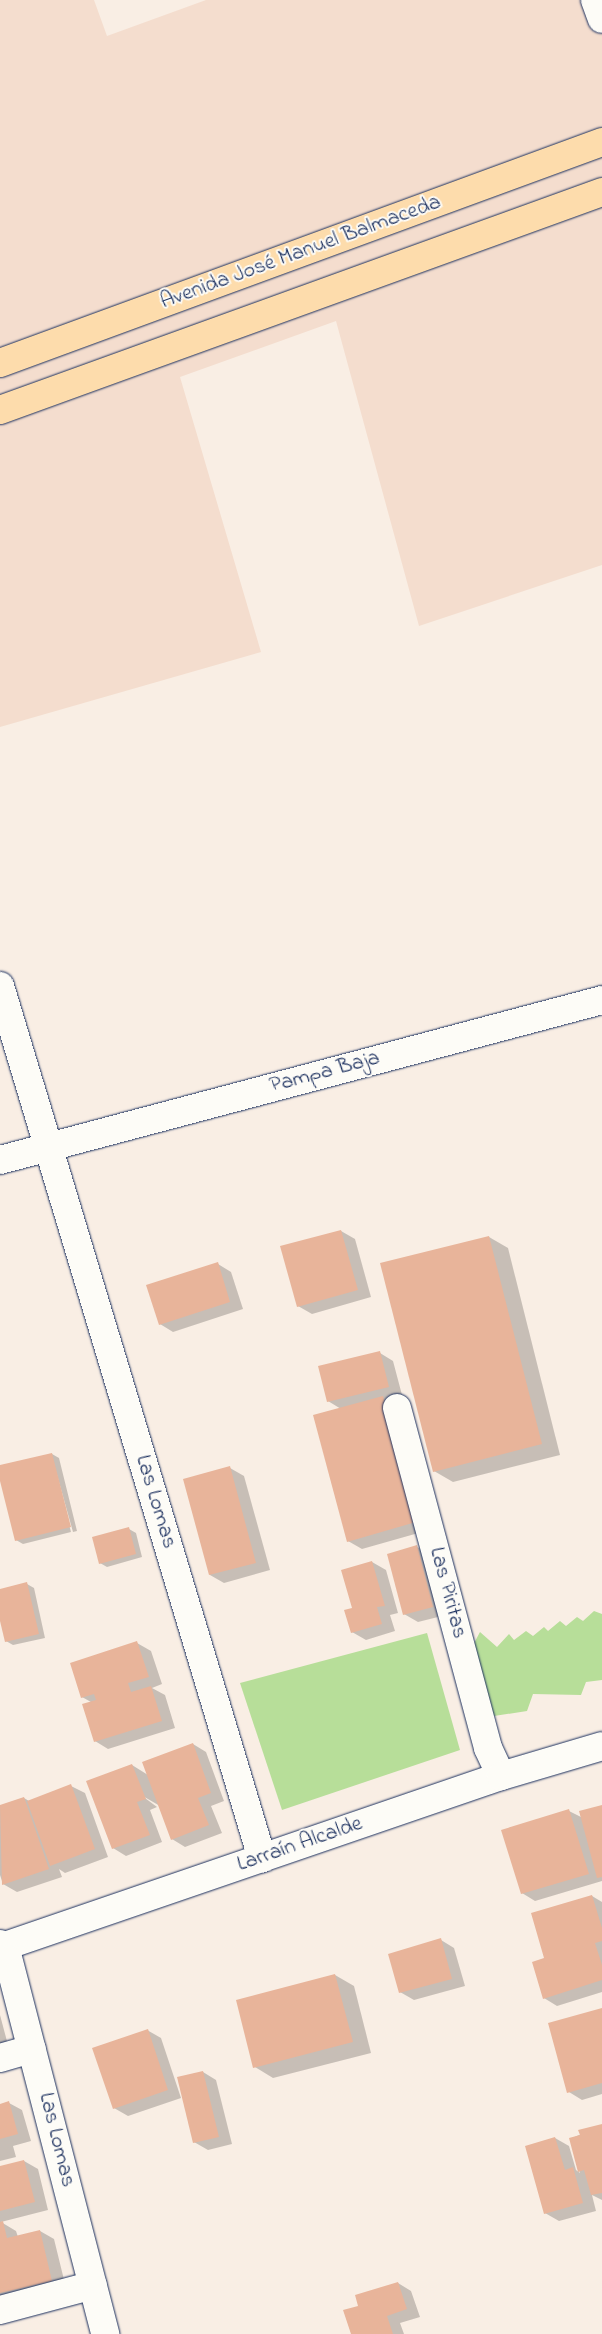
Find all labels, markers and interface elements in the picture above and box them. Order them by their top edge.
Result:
street label: Avenida José Manuel Balmaceda [157,190,445,316]
street label: Pampa Baja [267,1046,383,1100]
street label: Las Lomas [128,1452,182,1552]
street label: Las Piritas [422,1545,472,1641]
street label: Larraín Alcalde [234,1811,366,1879]
street label: Las Lomas [32,2090,80,2190]

